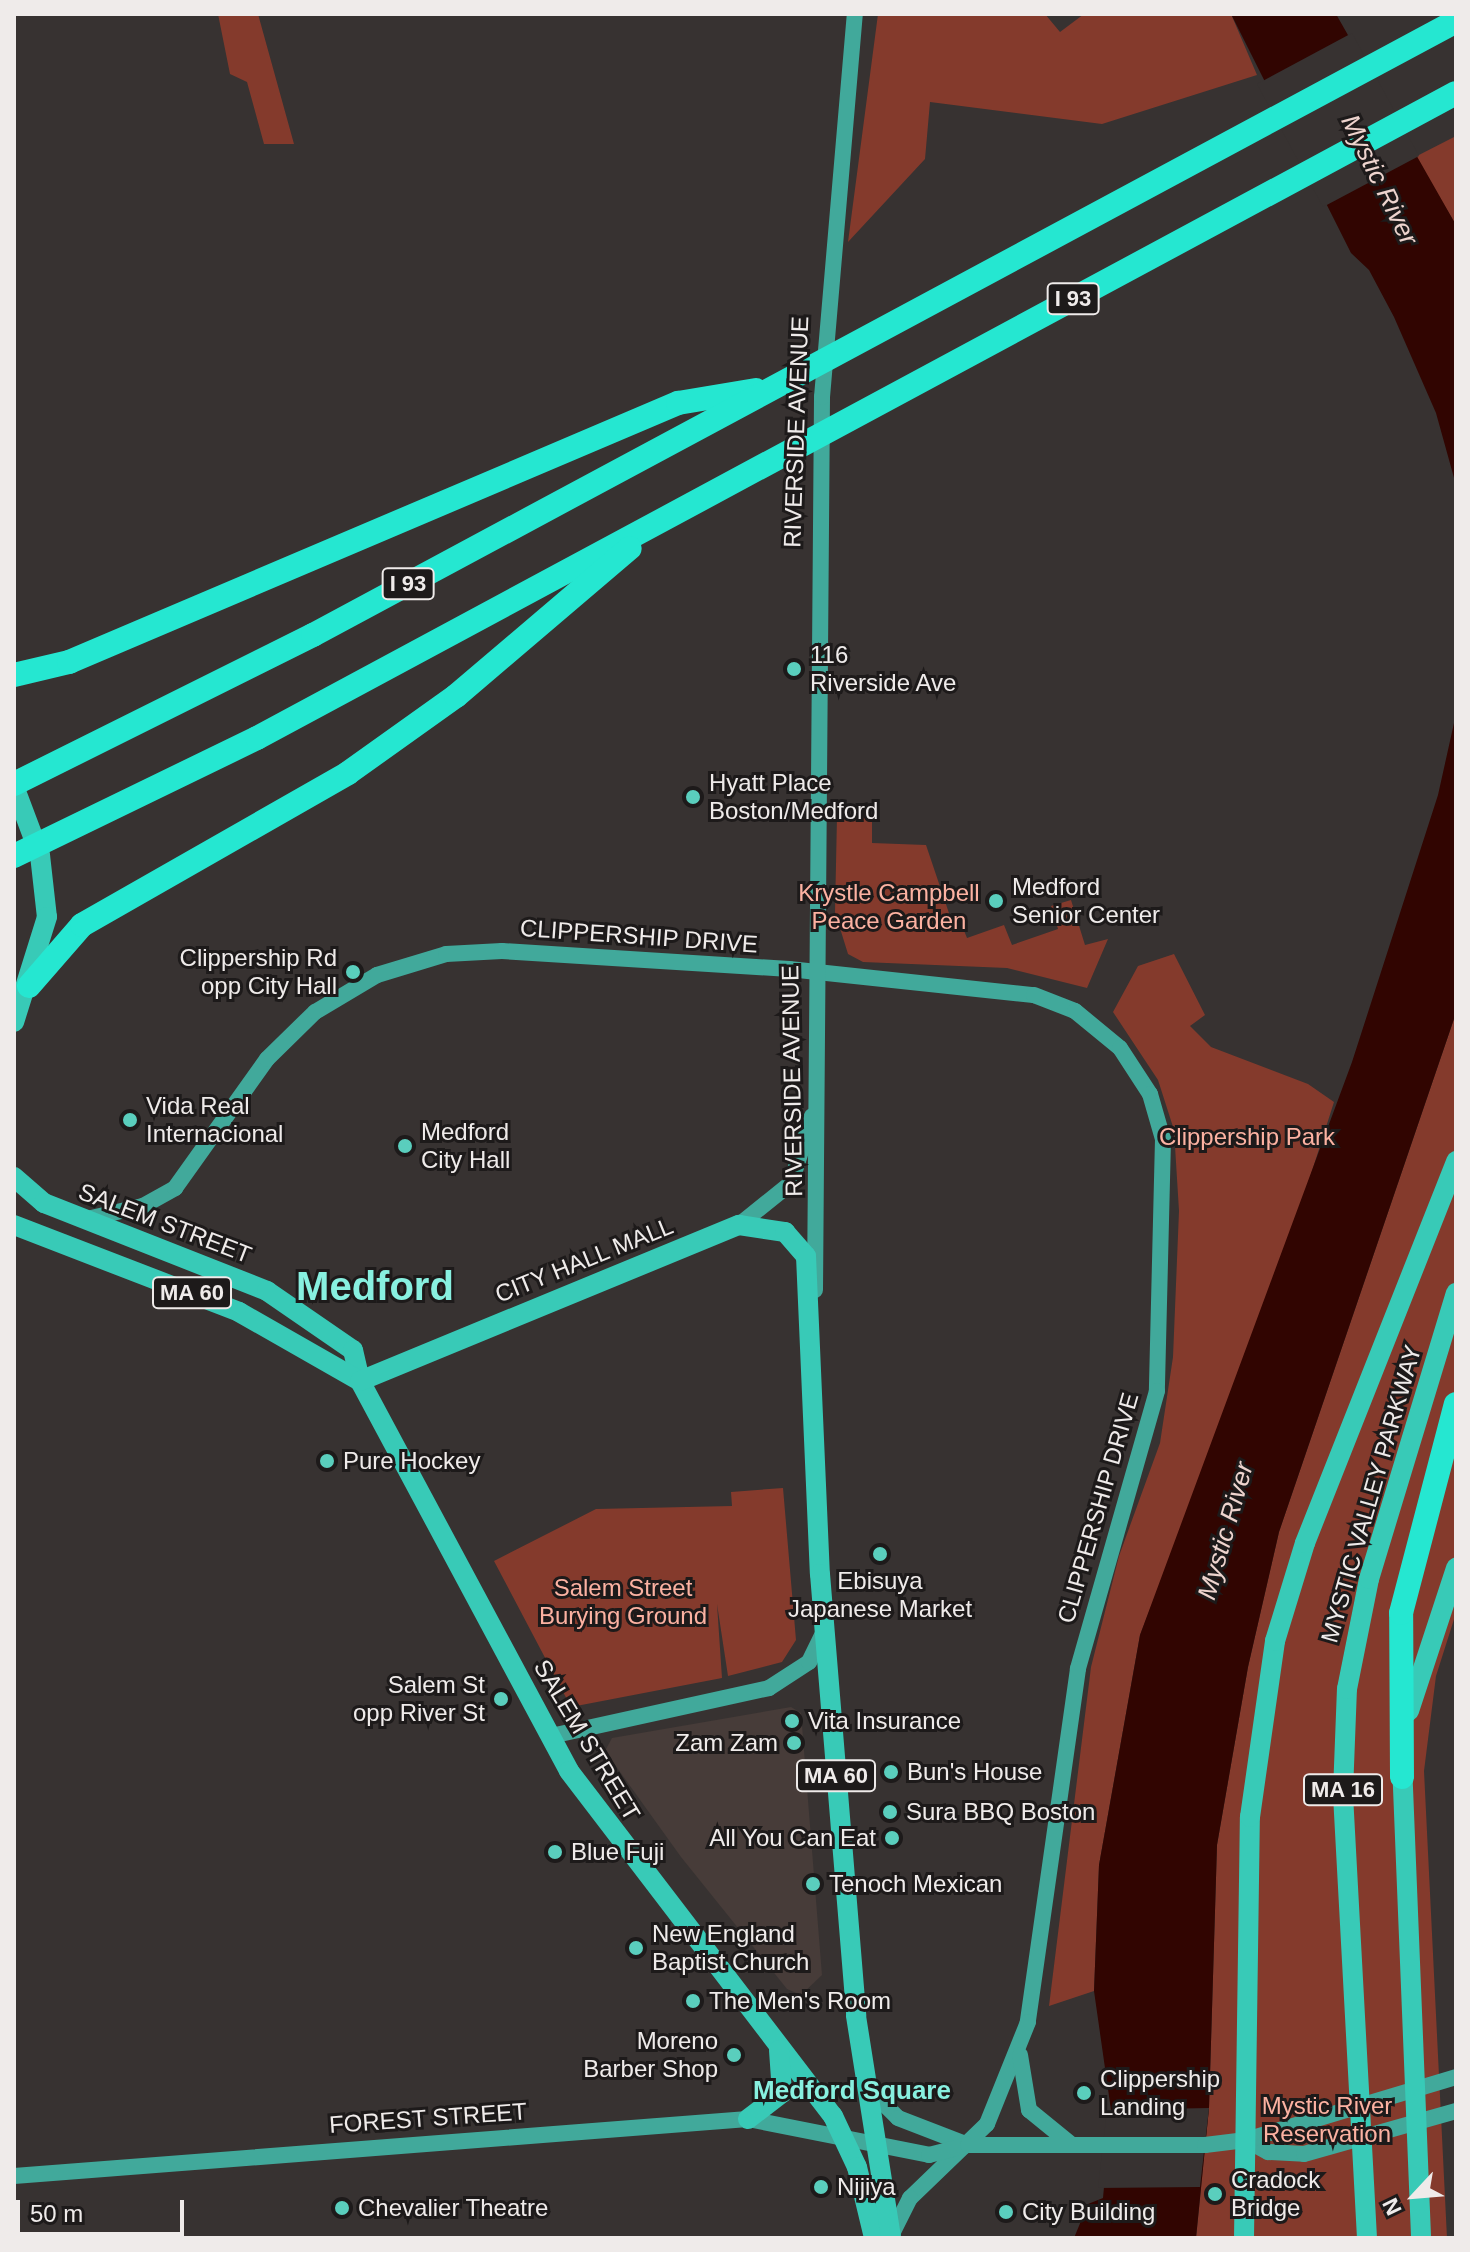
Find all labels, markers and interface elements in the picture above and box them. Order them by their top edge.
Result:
water label: Mystic River [1334,110,1424,250]
road number: I 93 [1045,281,1101,317]
street label: RIVERSIDE AVENUE [778,315,814,549]
road number: I 93 [380,566,436,602]
place label: 116 Riverside Ave [810,641,958,697]
marker: 116 Riverside Ave [785,660,803,678]
place label: Hyatt Place Boston/Medford [709,769,878,825]
marker: Hyatt Place Boston/Medford [684,788,702,806]
place label: Medford Senior Center [1012,873,1160,929]
park label: Krystle Campbell Peace Garden [798,879,980,935]
marker: Medford Senior Center [987,892,1005,910]
street label: CLIPPERSHIP DRIVE [519,913,759,959]
place label: Clippership Rd opp City Hall [180,944,337,1000]
marker: Clippership Rd opp City Hall [344,963,362,981]
street label: RIVERSIDE AVENUE [776,964,808,1198]
place label: Vida Real Internacional [146,1092,283,1148]
marker: Vida Real Internacional [121,1111,139,1129]
place label: Medford City Hall [421,1118,510,1174]
park label: Clippership Park [1159,1123,1335,1151]
marker: Medford City Hall [396,1137,414,1155]
street label: SALEM STREET [75,1177,255,1269]
street label: CITY HALL MALL [490,1211,678,1309]
district label: Medford [296,1262,454,1310]
road number: MA 60 [150,1275,234,1311]
street label: MYSTIC VALLEY PARKWAY [1315,1342,1427,1646]
street label: CLIPPERSHIP DRIVE [1051,1389,1145,1627]
place label: Pure Hockey [343,1447,480,1475]
marker: Pure Hockey [318,1452,336,1470]
water label: Mystic River [1191,1459,1261,1603]
marker: Ebisuya Japanese Market [871,1545,889,1563]
place label: Ebisuya Japanese Market [788,1567,972,1623]
park label: Salem Street Burying Ground [539,1574,707,1630]
street label: SALEM STREET [528,1654,646,1826]
place label: Salem St opp River St [353,1671,485,1727]
marker: Salem St opp River St [492,1690,510,1708]
place label: Vita Insurance [808,1707,961,1735]
marker: Vita Insurance [783,1712,801,1730]
place label: Zam Zam [675,1729,778,1757]
marker: Zam Zam [785,1734,803,1752]
road number: MA 60 [794,1758,878,1794]
place label: Bun's House [907,1758,1042,1786]
marker: Bun's House [882,1763,900,1781]
road number: MA 16 [1301,1772,1385,1808]
place label: Sura BBQ Boston [906,1798,1095,1826]
marker: Sura BBQ Boston [881,1803,899,1821]
place label: All You Can Eat [709,1824,876,1852]
marker: All You Can Eat [883,1829,901,1847]
place label: Blue Fuji [571,1838,664,1866]
marker: Blue Fuji [546,1843,564,1861]
place label: Tenoch Mexican [829,1870,1002,1898]
marker: Tenoch Mexican [804,1875,822,1893]
place label: New England Baptist Church [652,1920,809,1976]
marker: New England Baptist Church [627,1939,645,1957]
place label: The Men's Room [709,1987,891,2015]
marker: The Men's Room [684,1992,702,2010]
place label: Moreno Barber Shop [583,2027,718,2083]
marker: Moreno Barber Shop [725,2046,743,2064]
place label: Clippership Landing [1100,2065,1220,2121]
district label: Medford Square [753,2075,951,2107]
marker: Clippership Landing [1075,2084,1093,2102]
park label: Mystic River Reservation [1262,2092,1392,2148]
street label: FOREST STREET [328,2097,528,2139]
north arrow [1374,2156,1454,2236]
place label: Cradock Bridge [1231,2166,1320,2222]
place label: Nijiya [837,2173,896,2201]
marker: Nijiya [812,2178,830,2196]
scale bar [20,2184,188,2234]
marker: Cradock Bridge [1206,2185,1224,2203]
place label: Chevalier Theatre [358,2194,549,2222]
text: N [1377,2194,1407,2219]
place label: City Building [1022,2198,1155,2226]
marker: Chevalier Theatre [333,2199,351,2217]
text: 50 m [30,2200,83,2227]
marker: City Building [997,2203,1015,2221]

